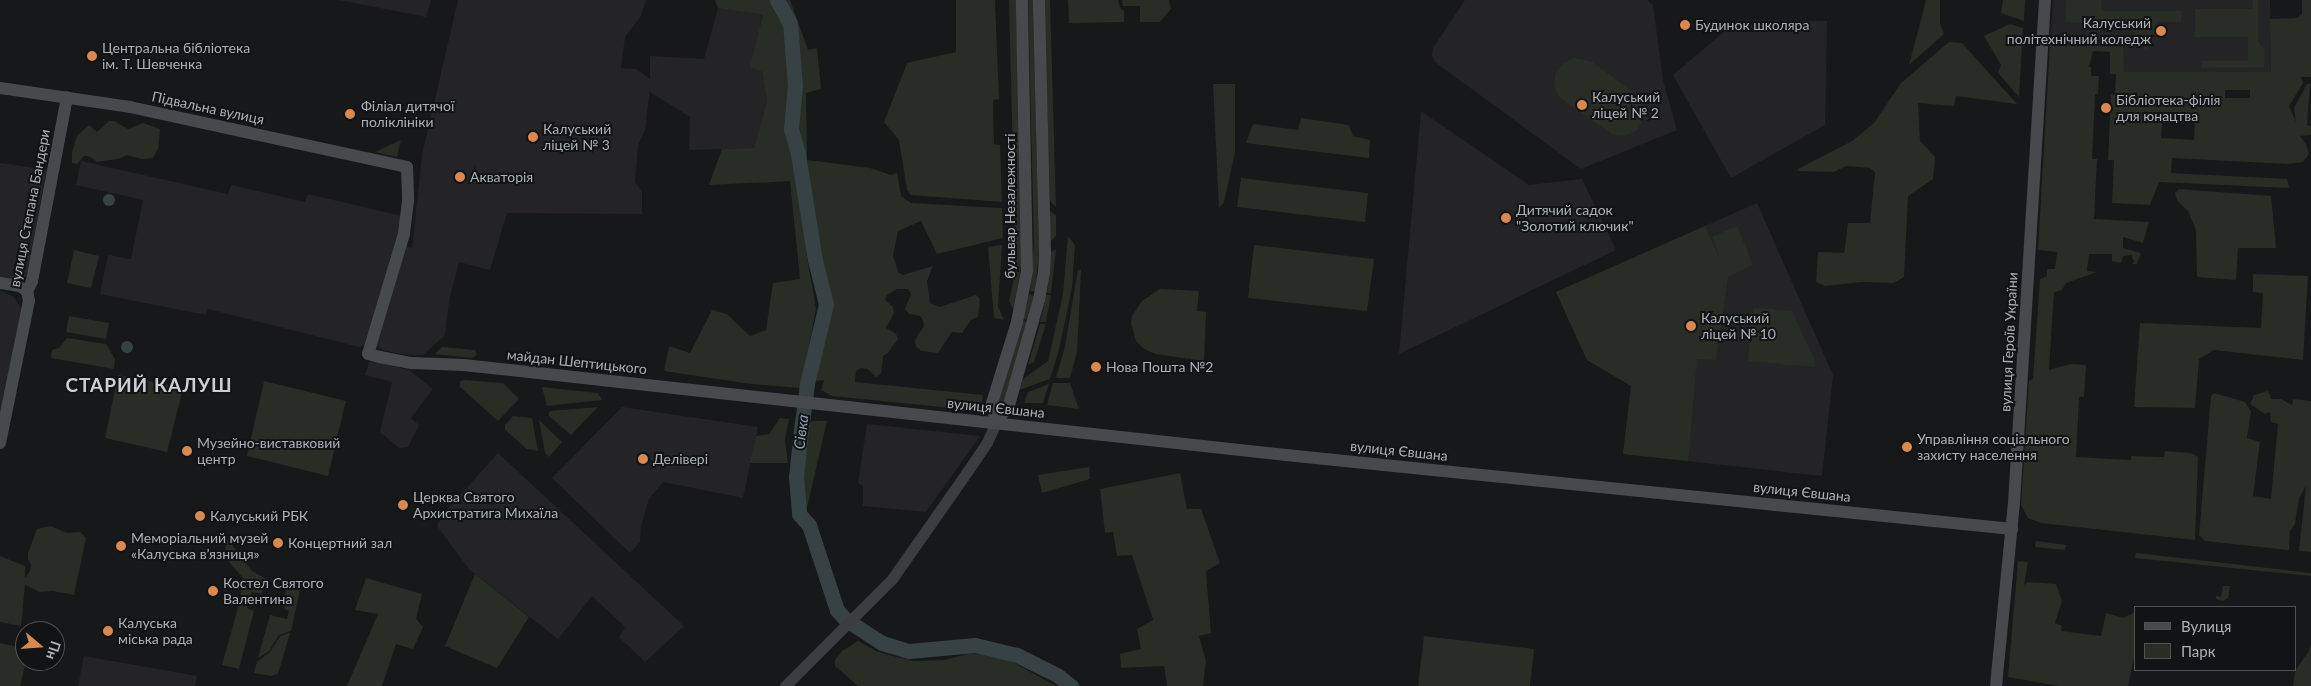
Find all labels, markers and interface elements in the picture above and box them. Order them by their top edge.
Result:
place label: Калуський політехнічний коледж [2007,15,2151,48]
place label: Будинок школяра [1695,17,1809,33]
marker: Будинок школяра [1679,19,1691,31]
marker: Калуський політехнічний коледж [2155,25,2167,37]
place label: Центральна бібліотека ім. Т. Шевченка [102,40,250,72]
marker: Центральна бібліотека ім. Т. Шевченка [86,50,98,62]
street label: Підвальна вулиця [150,88,266,128]
place label: Калуський ліцей № 2 [1592,89,1660,121]
place label: Бібліотека-філія для юнацтва [2116,92,2220,124]
place label: Філіал дитячої поліклініки [361,98,454,130]
marker: Калуський ліцей № 2 [1576,99,1588,111]
marker: Бібліотека-філія для юнацтва [2100,102,2112,114]
marker: Філіал дитячої поліклініки [343,107,357,121]
place label: Калуський ліцей № 3 [543,121,611,154]
street label: вулиця Степана Бандери [6,128,54,288]
marker: Калуський ліцей № 3 [527,131,539,143]
street label: бульвар Незалежності [1002,133,1018,279]
place label: Акваторія [470,169,533,185]
marker: Акваторія [454,171,466,183]
place label: Дитячий садок "Золотий ключик" [1516,202,1634,234]
marker: Дитячий садок "Золотий ключик" [1500,212,1512,224]
street label: вулиця Героїв України [1997,272,2021,412]
place label: Калуський ліцей № 10 [1701,310,1776,342]
marker: Калуський ліцей № 10 [1685,320,1697,332]
street label: майдан Шептицького [506,346,648,378]
place label: Нова Пошта №2 [1106,359,1213,375]
marker: Нова Пошта №2 [1090,361,1102,373]
district label: СТАРИЙ КАЛУШ [64,374,234,396]
street label: вулиця Євшана [946,395,1046,421]
water label: Сівка [790,414,812,450]
place label: Управління соціального захисту населення [1917,431,2070,464]
place label: Музейно-виставковий центр [197,435,340,468]
street label: вулиця Євшана [1349,438,1449,464]
marker: Управління соціального захисту населення [1901,441,1913,453]
marker: Музейно-виставковий центр [181,445,193,457]
place label: Делівері [653,451,708,467]
marker: Делівері [637,453,649,465]
street label: вулиця Євшана [1752,479,1852,505]
place label: Церква Святого Архистратига Михаїла [413,489,558,522]
marker: Церква Святого Архистратига Михаїла [397,499,409,511]
place label: Калуський РБК [210,508,308,524]
marker: Калуський РБК [194,510,206,522]
place label: Меморіальний музей «Калуська в’язниця» [131,530,268,562]
place label: Концертний зал [288,535,392,551]
marker: Концертний зал [272,537,284,549]
marker: Меморіальний музей «Калуська в’язниця» [115,540,127,552]
place label: Костел Святого Валентина [223,575,324,608]
marker: Костел Святого Валентина [207,585,219,597]
legend [2134,606,2296,671]
place label: Калуська міська рада [118,615,193,648]
text: Вулиця [2181,617,2231,635]
north arrow [15,621,65,671]
marker: Калуська міська рада [102,625,114,637]
text: Пн [43,639,65,662]
text: Парк [2181,642,2215,660]

